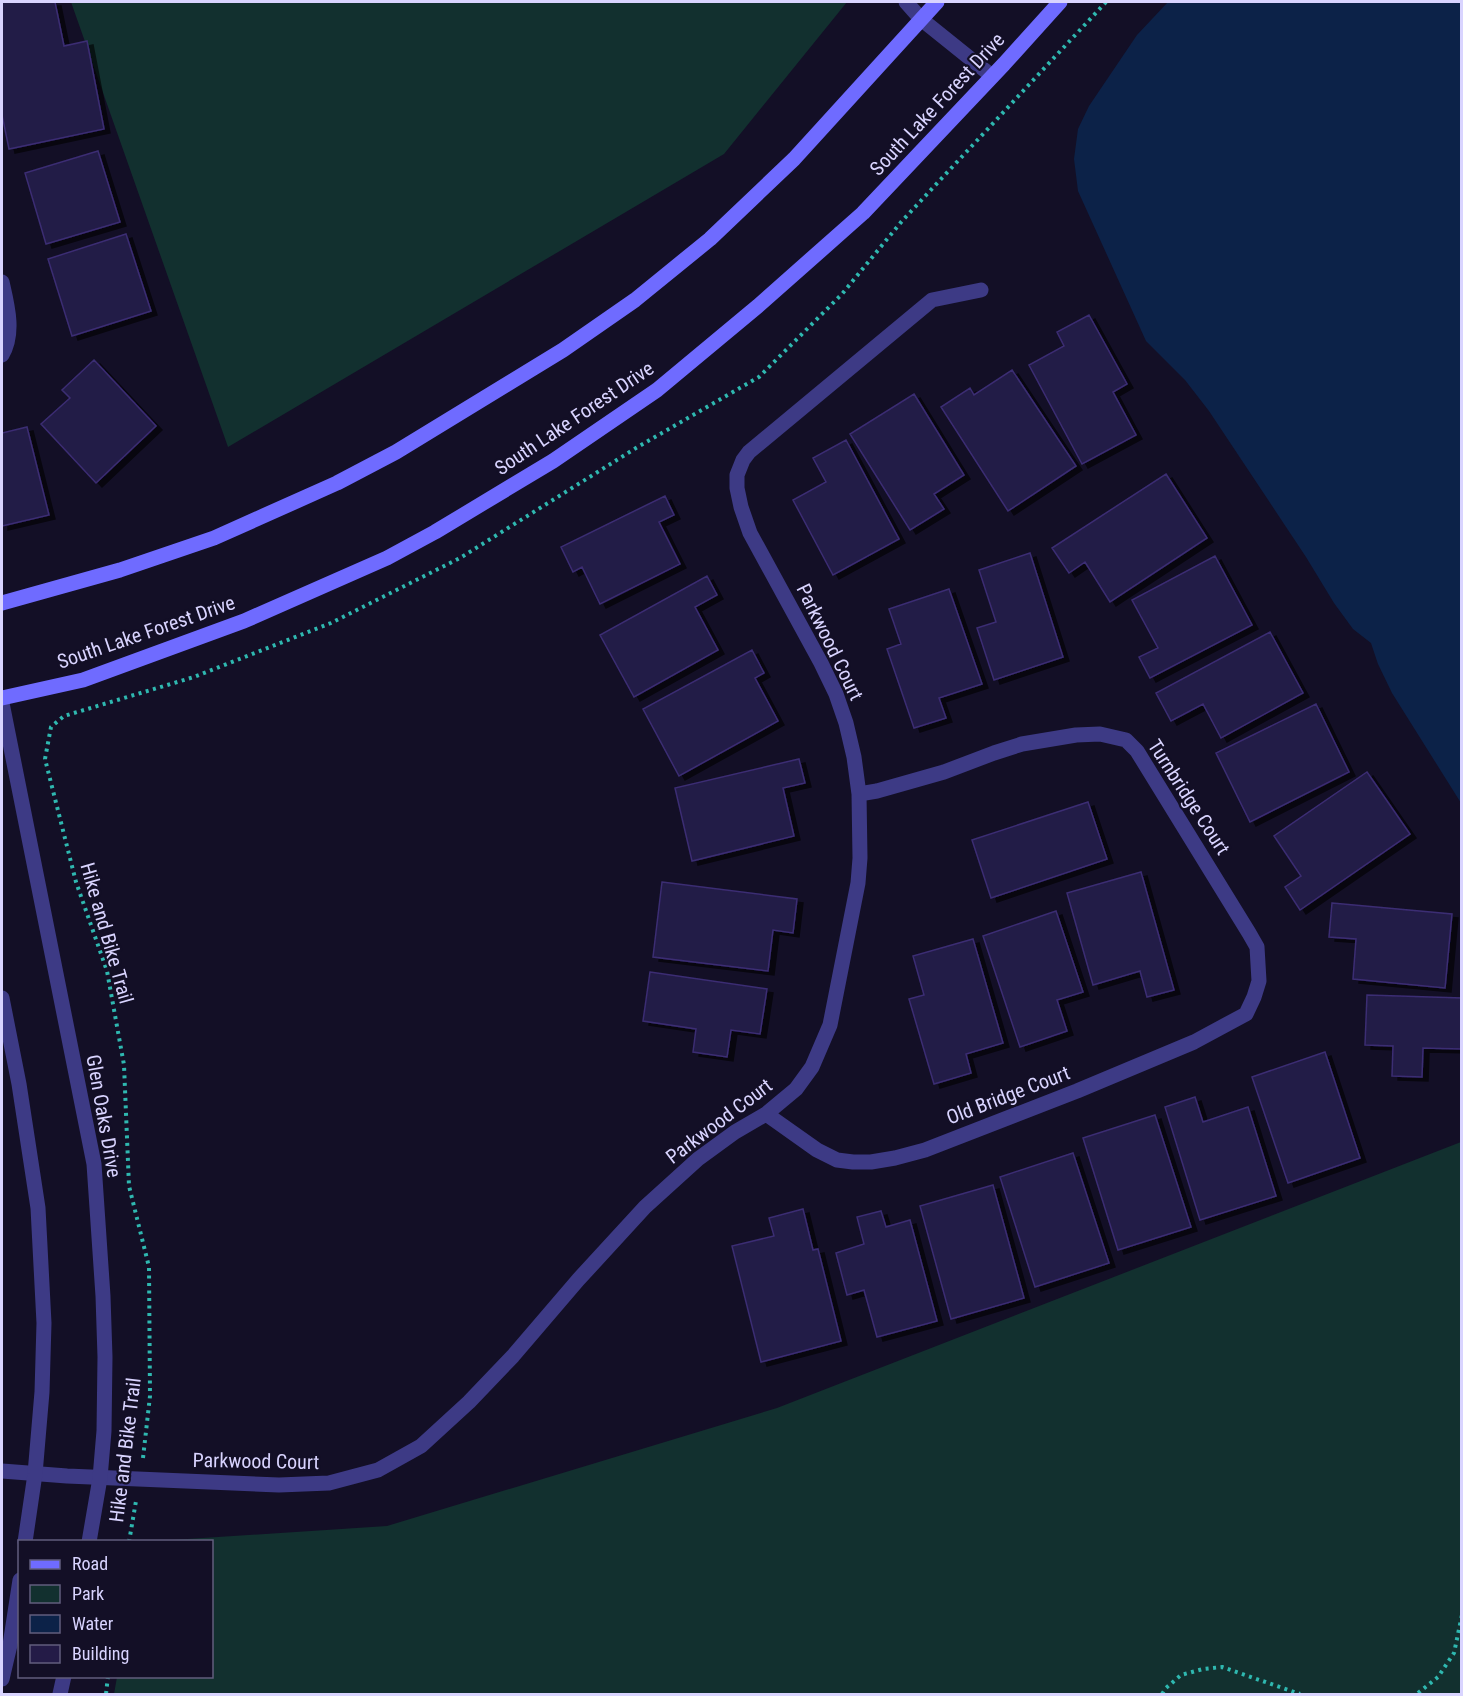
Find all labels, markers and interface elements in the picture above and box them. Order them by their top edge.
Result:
street label: South Lake Forest Drive [865,28,1009,180]
street label: South Lake Forest Drive [490,356,658,480]
street label: Parkwood Court [791,580,869,704]
street label: South Lake Forest Drive [54,590,238,674]
street label: Turnbridge Court [1143,735,1235,859]
street label: Hike and Bike Trail [75,860,139,1006]
street label: Glen Oaks Drive [81,1053,127,1179]
street label: Old Bridge Court [943,1060,1073,1130]
street label: Parkwood Court [661,1073,777,1169]
street label: Hike and Bike Trail [104,1376,146,1524]
street label: Parkwood Court [192,1448,320,1474]
legend [18,1540,213,1678]
text: Road [72,1553,108,1574]
text: Park [72,1583,104,1604]
text: Water [72,1613,114,1634]
text: Building [72,1643,129,1664]

